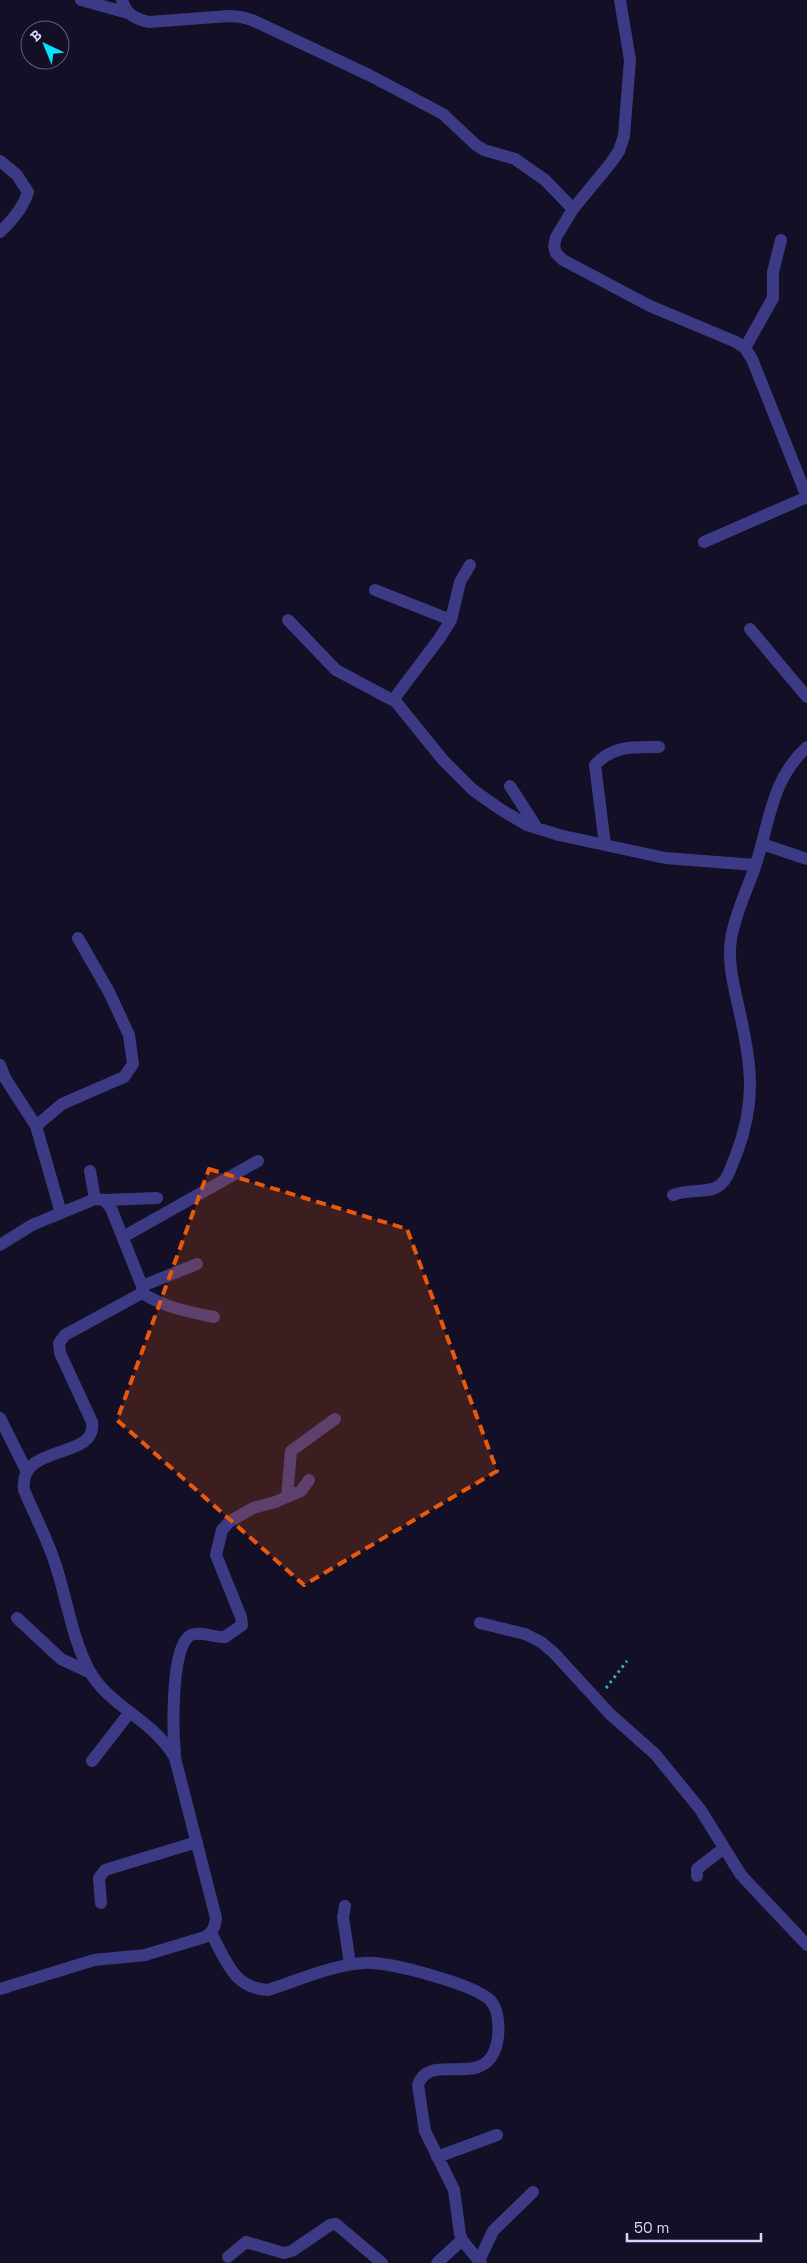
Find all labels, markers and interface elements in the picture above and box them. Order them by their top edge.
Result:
north arrow [20,20,70,70]
text: B [26,26,46,45]
scale bar [627,2210,761,2242]
text: 50 m [634,2218,669,2237]

